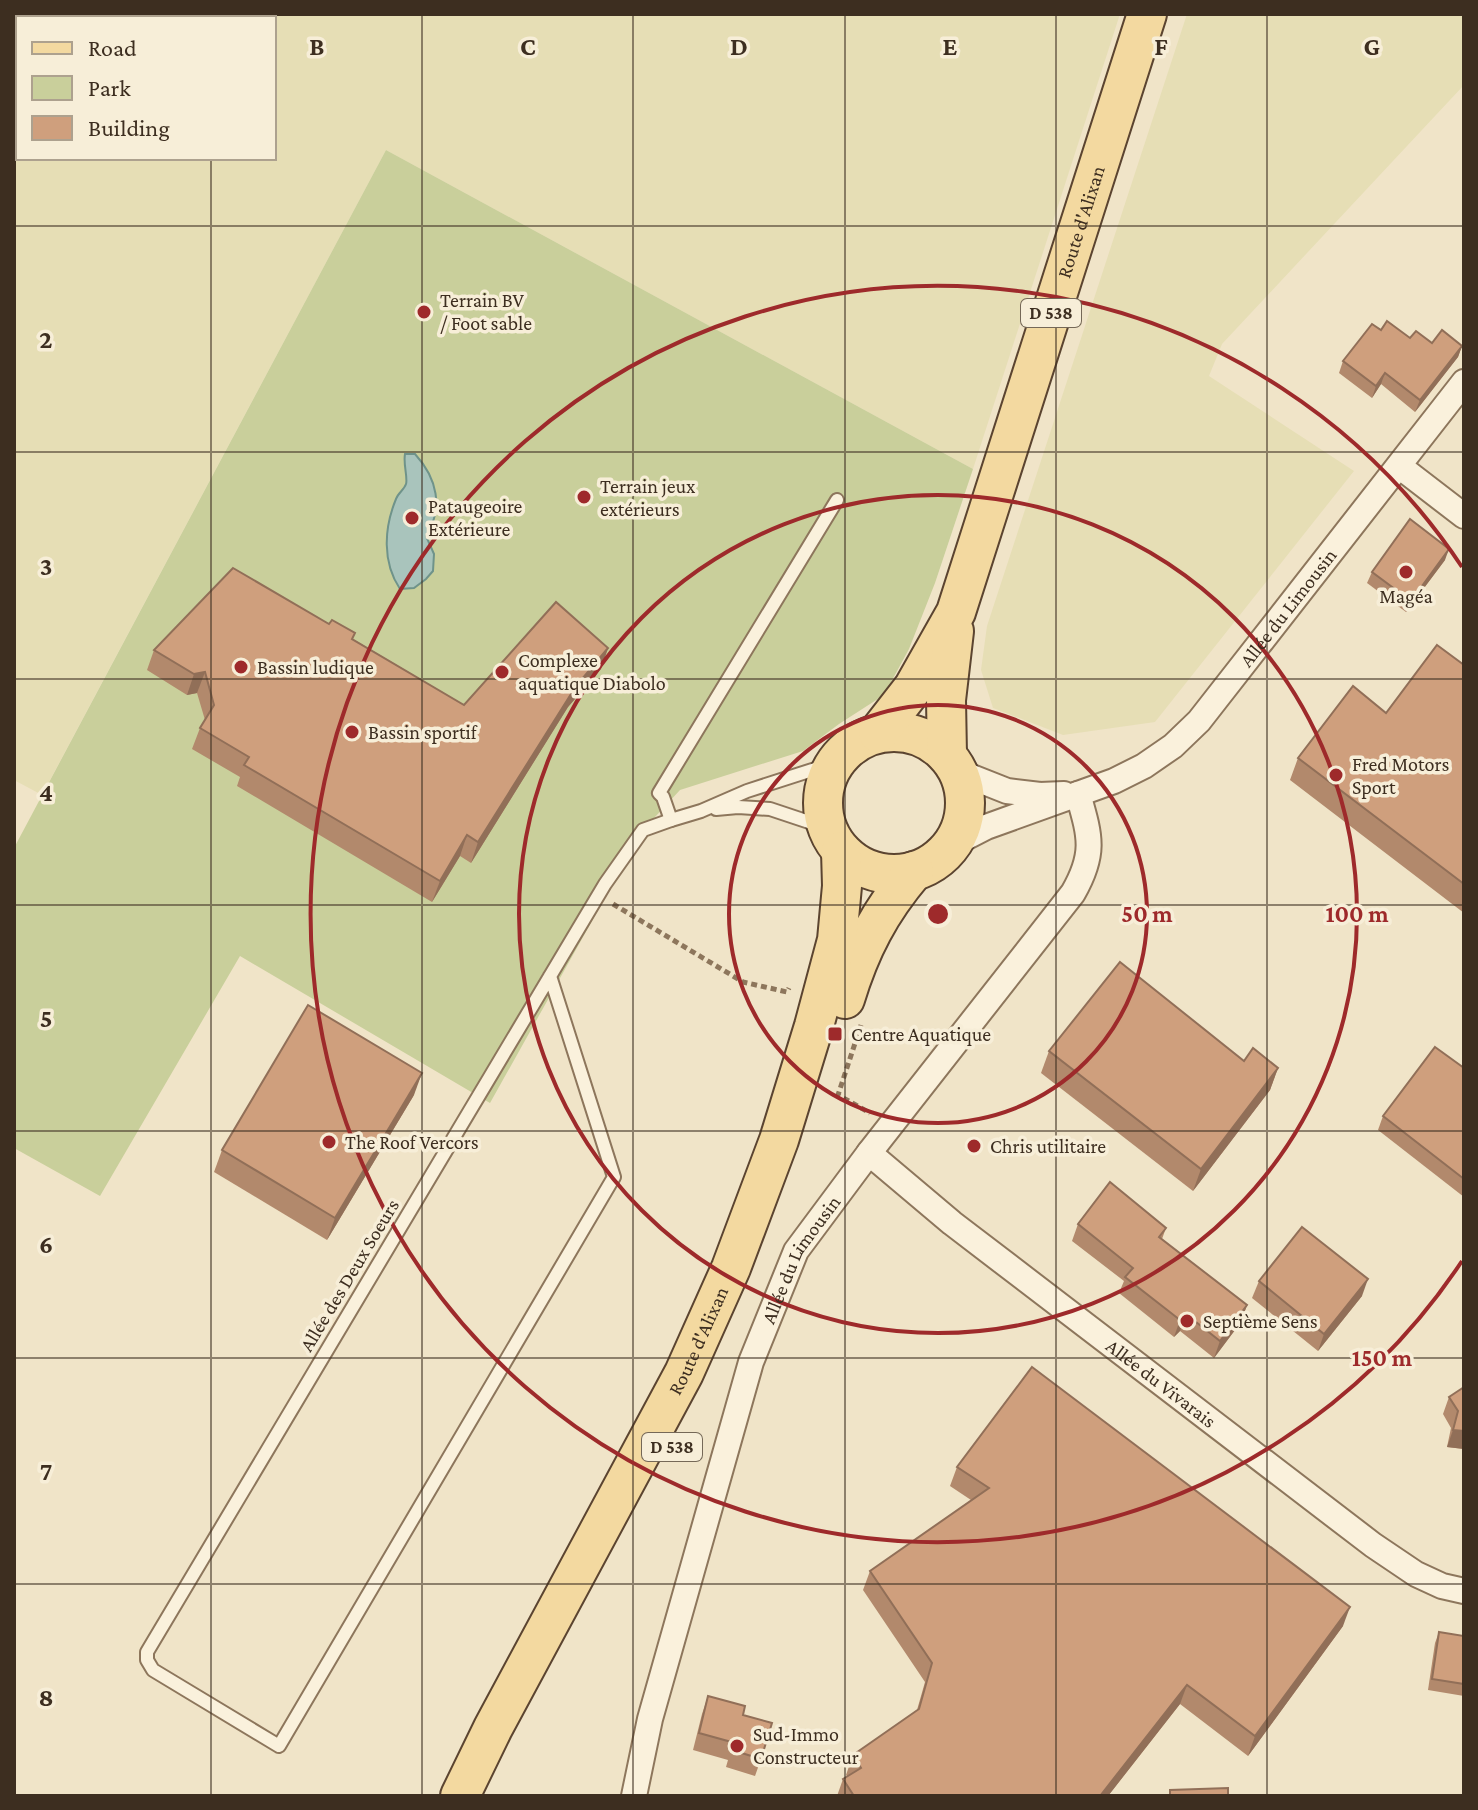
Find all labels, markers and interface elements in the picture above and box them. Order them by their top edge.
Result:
legend [16,16,276,160]
text: B [309,32,325,61]
text: C [520,32,536,61]
text: D [730,32,748,61]
text: E [943,32,958,61]
text: F [1154,32,1168,61]
text: G [1364,32,1380,61]
text: Road [88,34,137,61]
text: Park [88,74,131,101]
text: Building [88,114,170,141]
street label: Route d'Alixan [1052,163,1109,281]
place label: Terrain BV / Foot sable [440,289,532,334]
road number: D 538 [1021,299,1081,327]
marker: Terrain BV / Foot sable [415,303,433,321]
text: 2 [39,325,53,354]
place label: Terrain jeux extérieurs [600,475,696,520]
marker: Terrain jeux extérieurs [575,488,593,506]
place label: Pataugeoire Extérieure [428,495,523,540]
marker: Pataugeoire Extérieure [403,509,421,527]
street label: Allée du Limousin [1235,544,1341,671]
text: 3 [40,552,52,581]
marker: Magéa [1397,563,1415,581]
place label: Magéa [1379,585,1433,608]
place label: Complexe aquatique Diabolo [518,649,666,695]
place label: Bassin ludique [257,656,374,679]
marker: Bassin ludique [232,658,250,676]
marker: Complexe aquatique Diabolo [493,663,511,681]
place label: Bassin sportif [368,721,478,744]
marker: Bassin sportif [343,723,361,741]
place label: Fred Motors Sport [1352,753,1449,799]
marker: Fred Motors Sport [1327,766,1345,784]
text: 4 [39,778,53,807]
centre of rings [924,900,952,928]
text: 50 m [1121,900,1173,927]
text: 100 m [1325,900,1389,927]
text: 5 [40,1004,52,1033]
place label: Centre Aquatique [851,1023,991,1046]
marker: Centre Aquatique [826,1025,844,1043]
place label: The Roof Vercors [345,1131,479,1153]
marker: The Roof Vercors [320,1133,338,1151]
place label: Chris utilitaire [990,1135,1106,1157]
marker: Chris utilitaire [965,1137,983,1155]
street label: Allée du Limousin [757,1191,845,1327]
street label: Allée des Deux Soeurs [295,1195,403,1355]
text: 6 [39,1230,53,1259]
street label: Route d'Alixan [663,1283,732,1398]
place label: Septième Sens [1203,1310,1318,1333]
marker: Septième Sens [1178,1312,1196,1330]
street label: Allée du Vivarais [1102,1334,1220,1432]
text: 150 m [1352,1344,1413,1371]
road number: D 538 [642,1433,702,1461]
text: 7 [40,1457,52,1486]
text: 8 [38,1683,54,1712]
place label: Sud-Immo Constructeur [753,1723,859,1768]
marker: Sud-Immo Constructeur [728,1737,746,1755]

